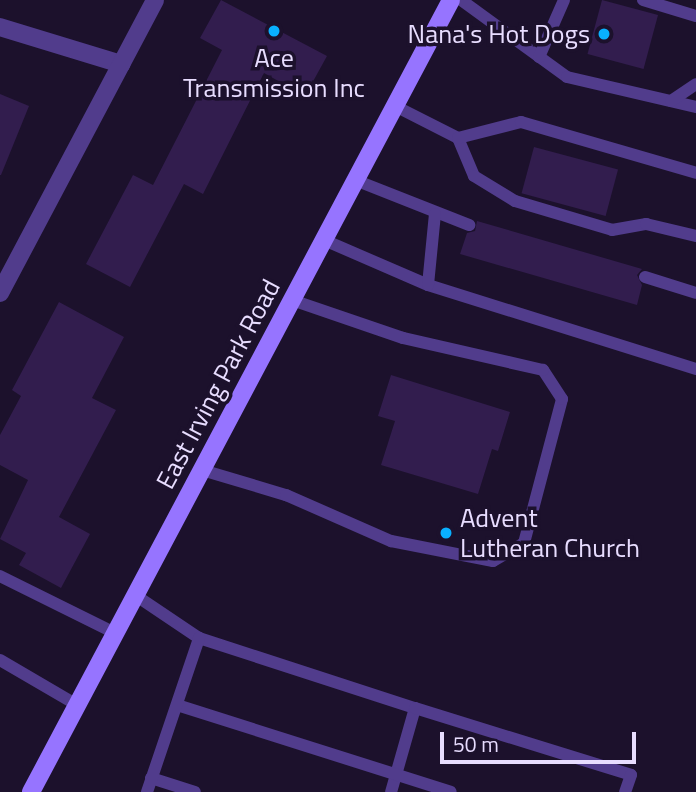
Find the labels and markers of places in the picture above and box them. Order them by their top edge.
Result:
place label: Nana's Hot Dogs [408,18,590,50]
marker: Ace Transmission Inc [266,23,282,39]
marker: Nana's Hot Dogs [596,26,612,42]
place label: Ace Transmission Inc [183,42,365,104]
place label: Advent Lutheran Church [460,502,640,564]
marker: Advent Lutheran Church [438,525,454,541]

